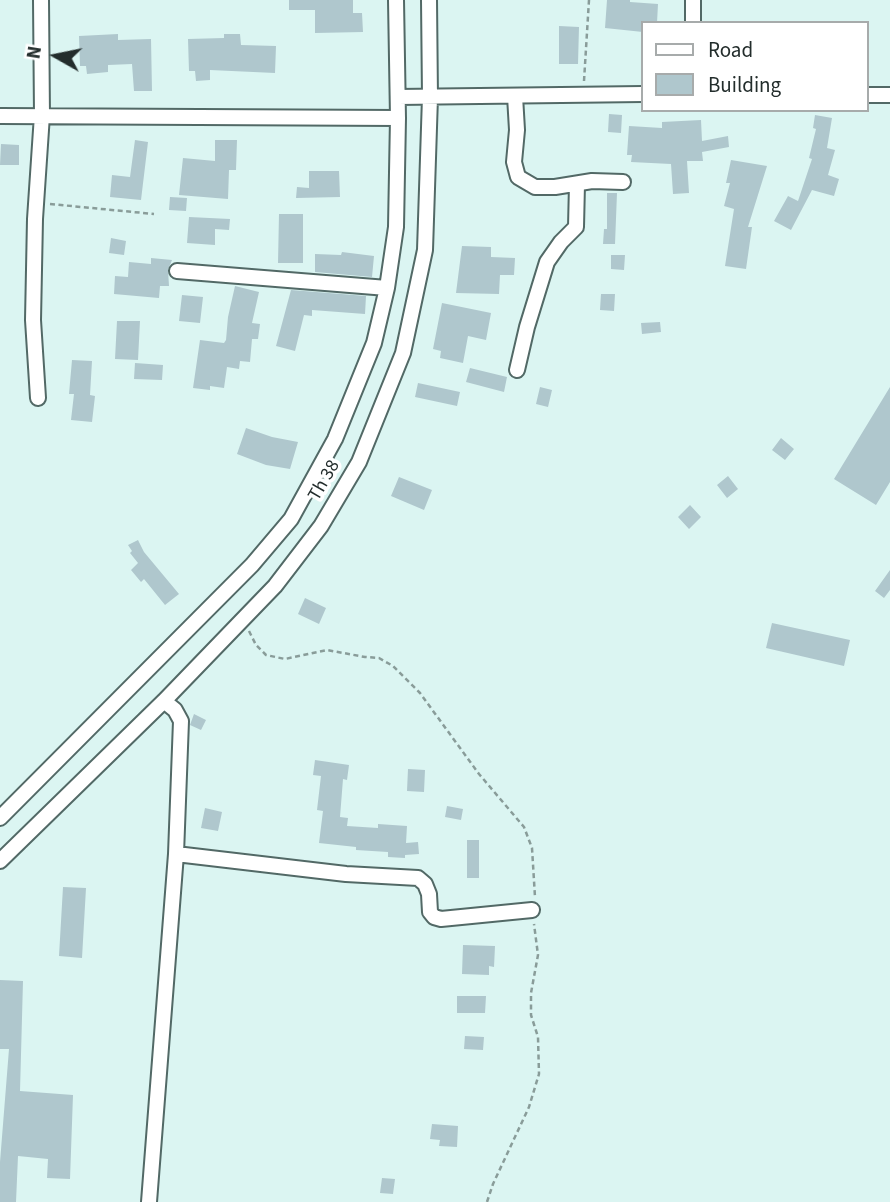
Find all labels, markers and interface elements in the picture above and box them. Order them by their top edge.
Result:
north arrow [21,21,91,91]
legend [642,21,869,112]
text: Road [708,35,753,65]
text: N [20,44,49,61]
text: Building [708,70,781,100]
street label: Th 38 [304,457,346,505]

